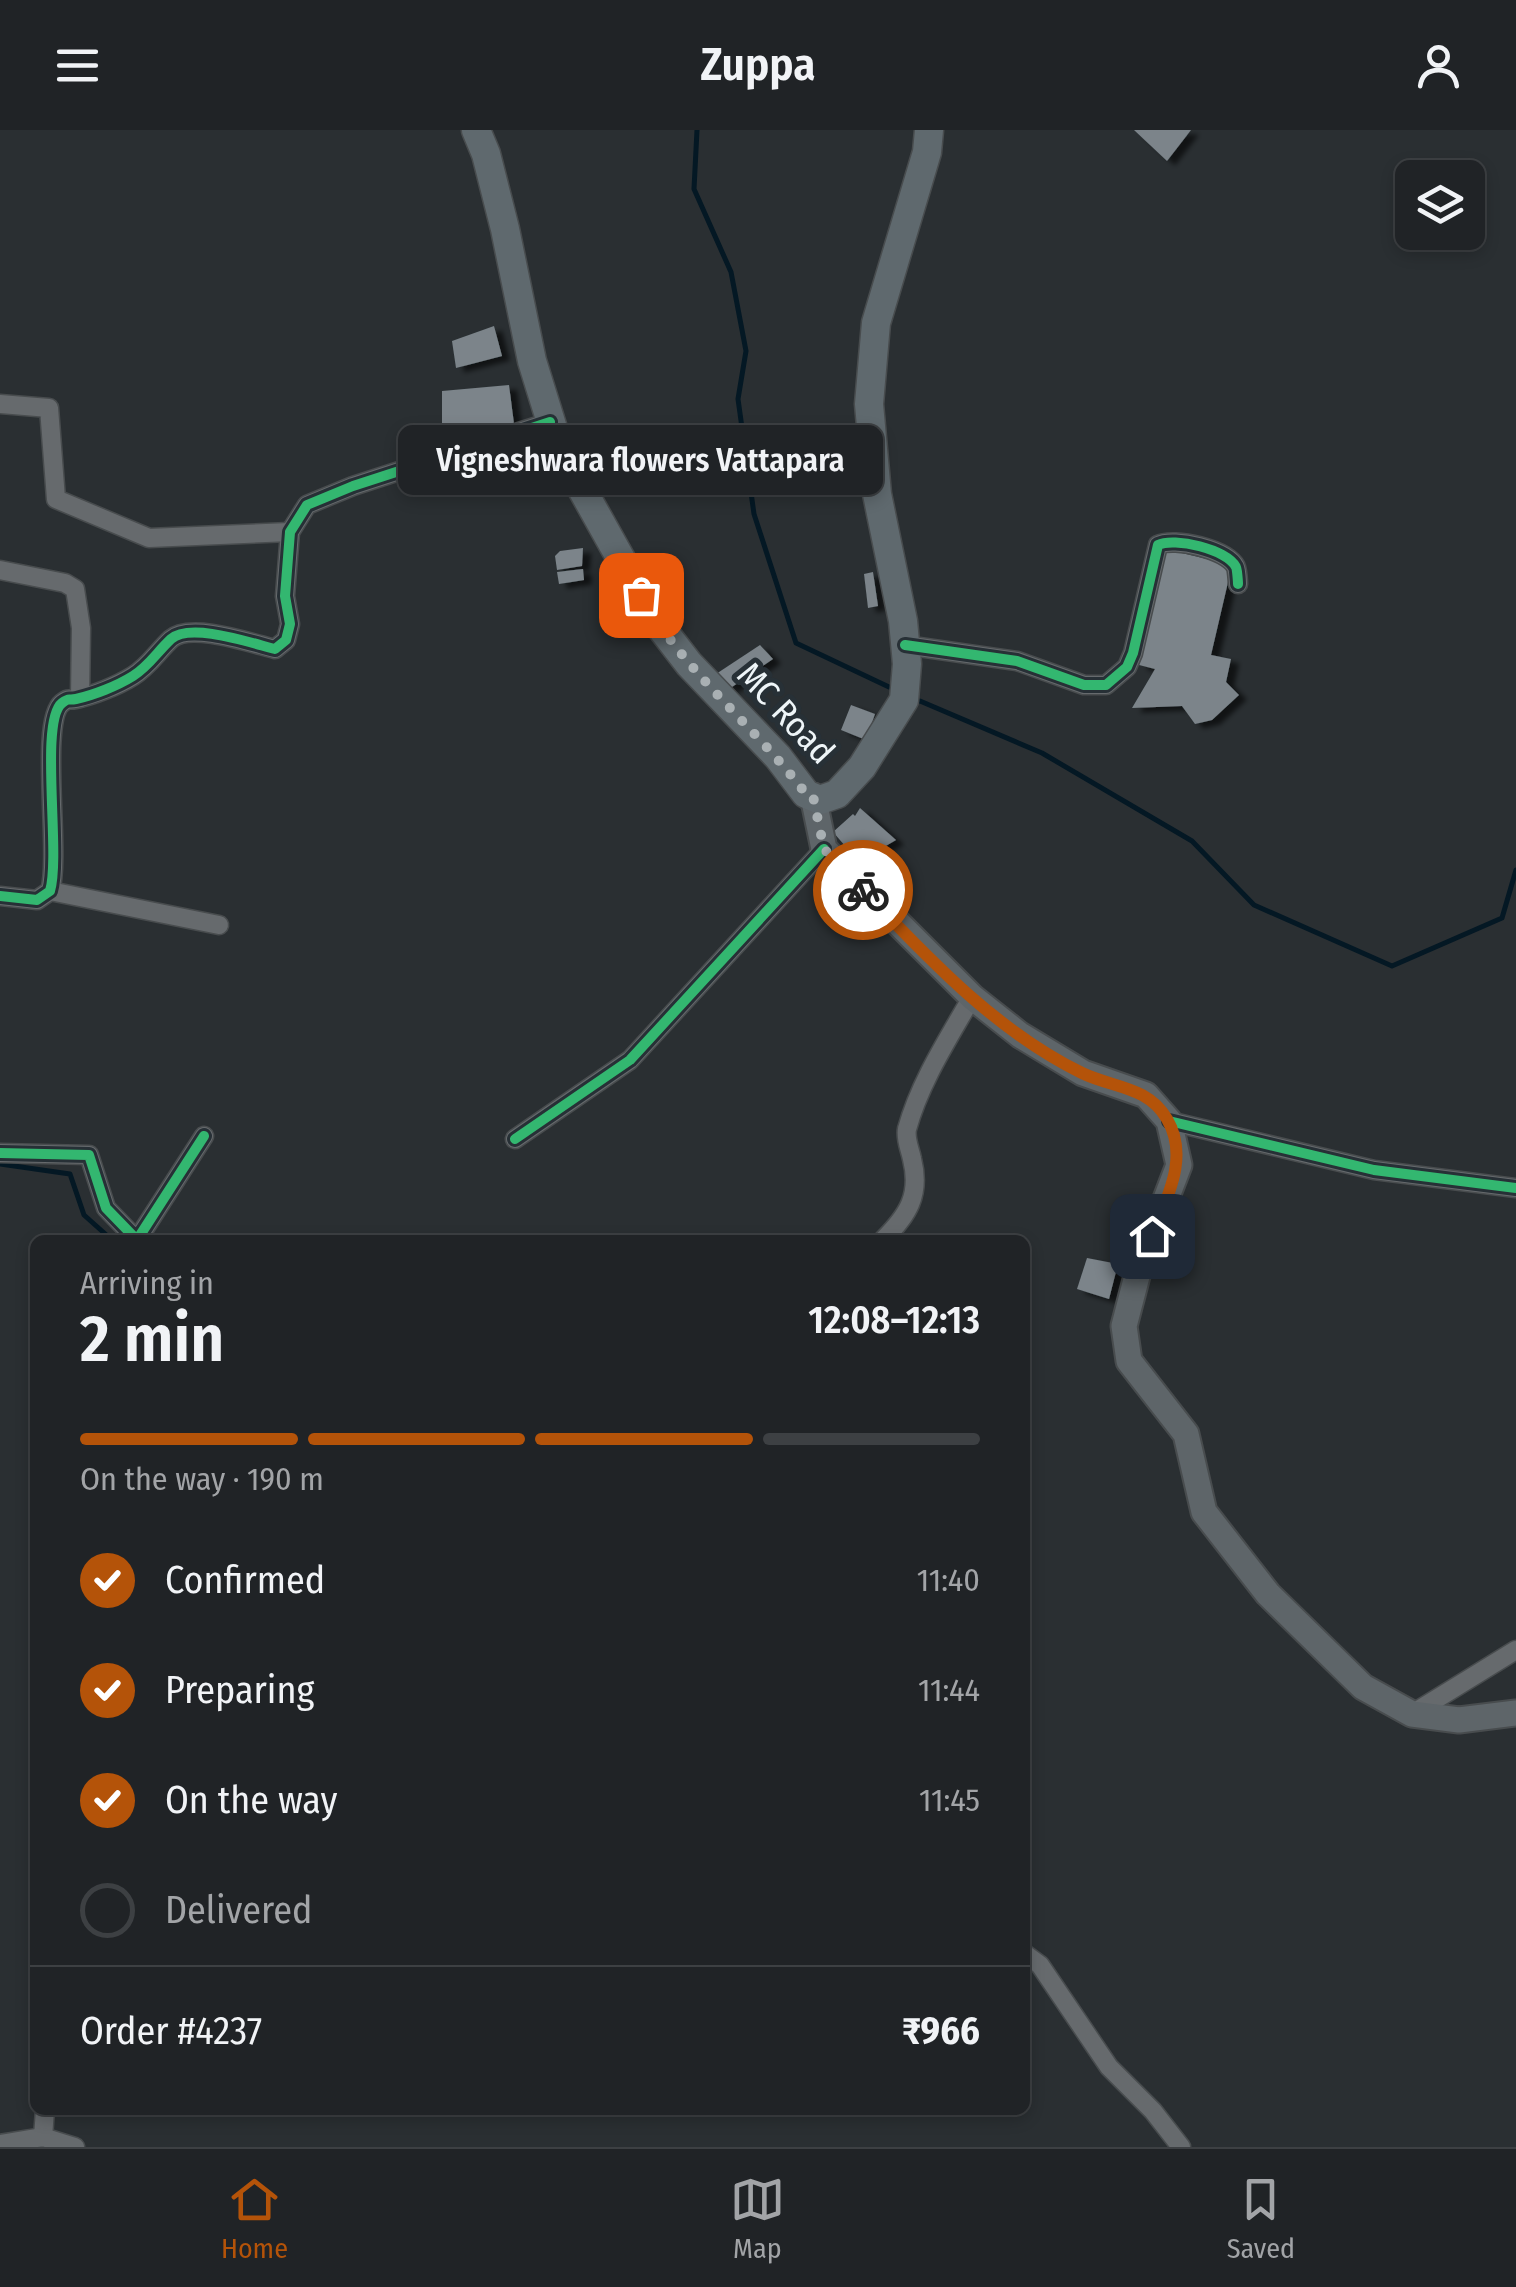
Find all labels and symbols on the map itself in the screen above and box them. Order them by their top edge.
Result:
callout: Vigneshwara flowers Vattapara [398,425,884,495]
pin [599,553,684,638]
street label: MC Road [729,654,843,772]
courier [813,840,913,940]
pin [1110,1194,1195,1279]

